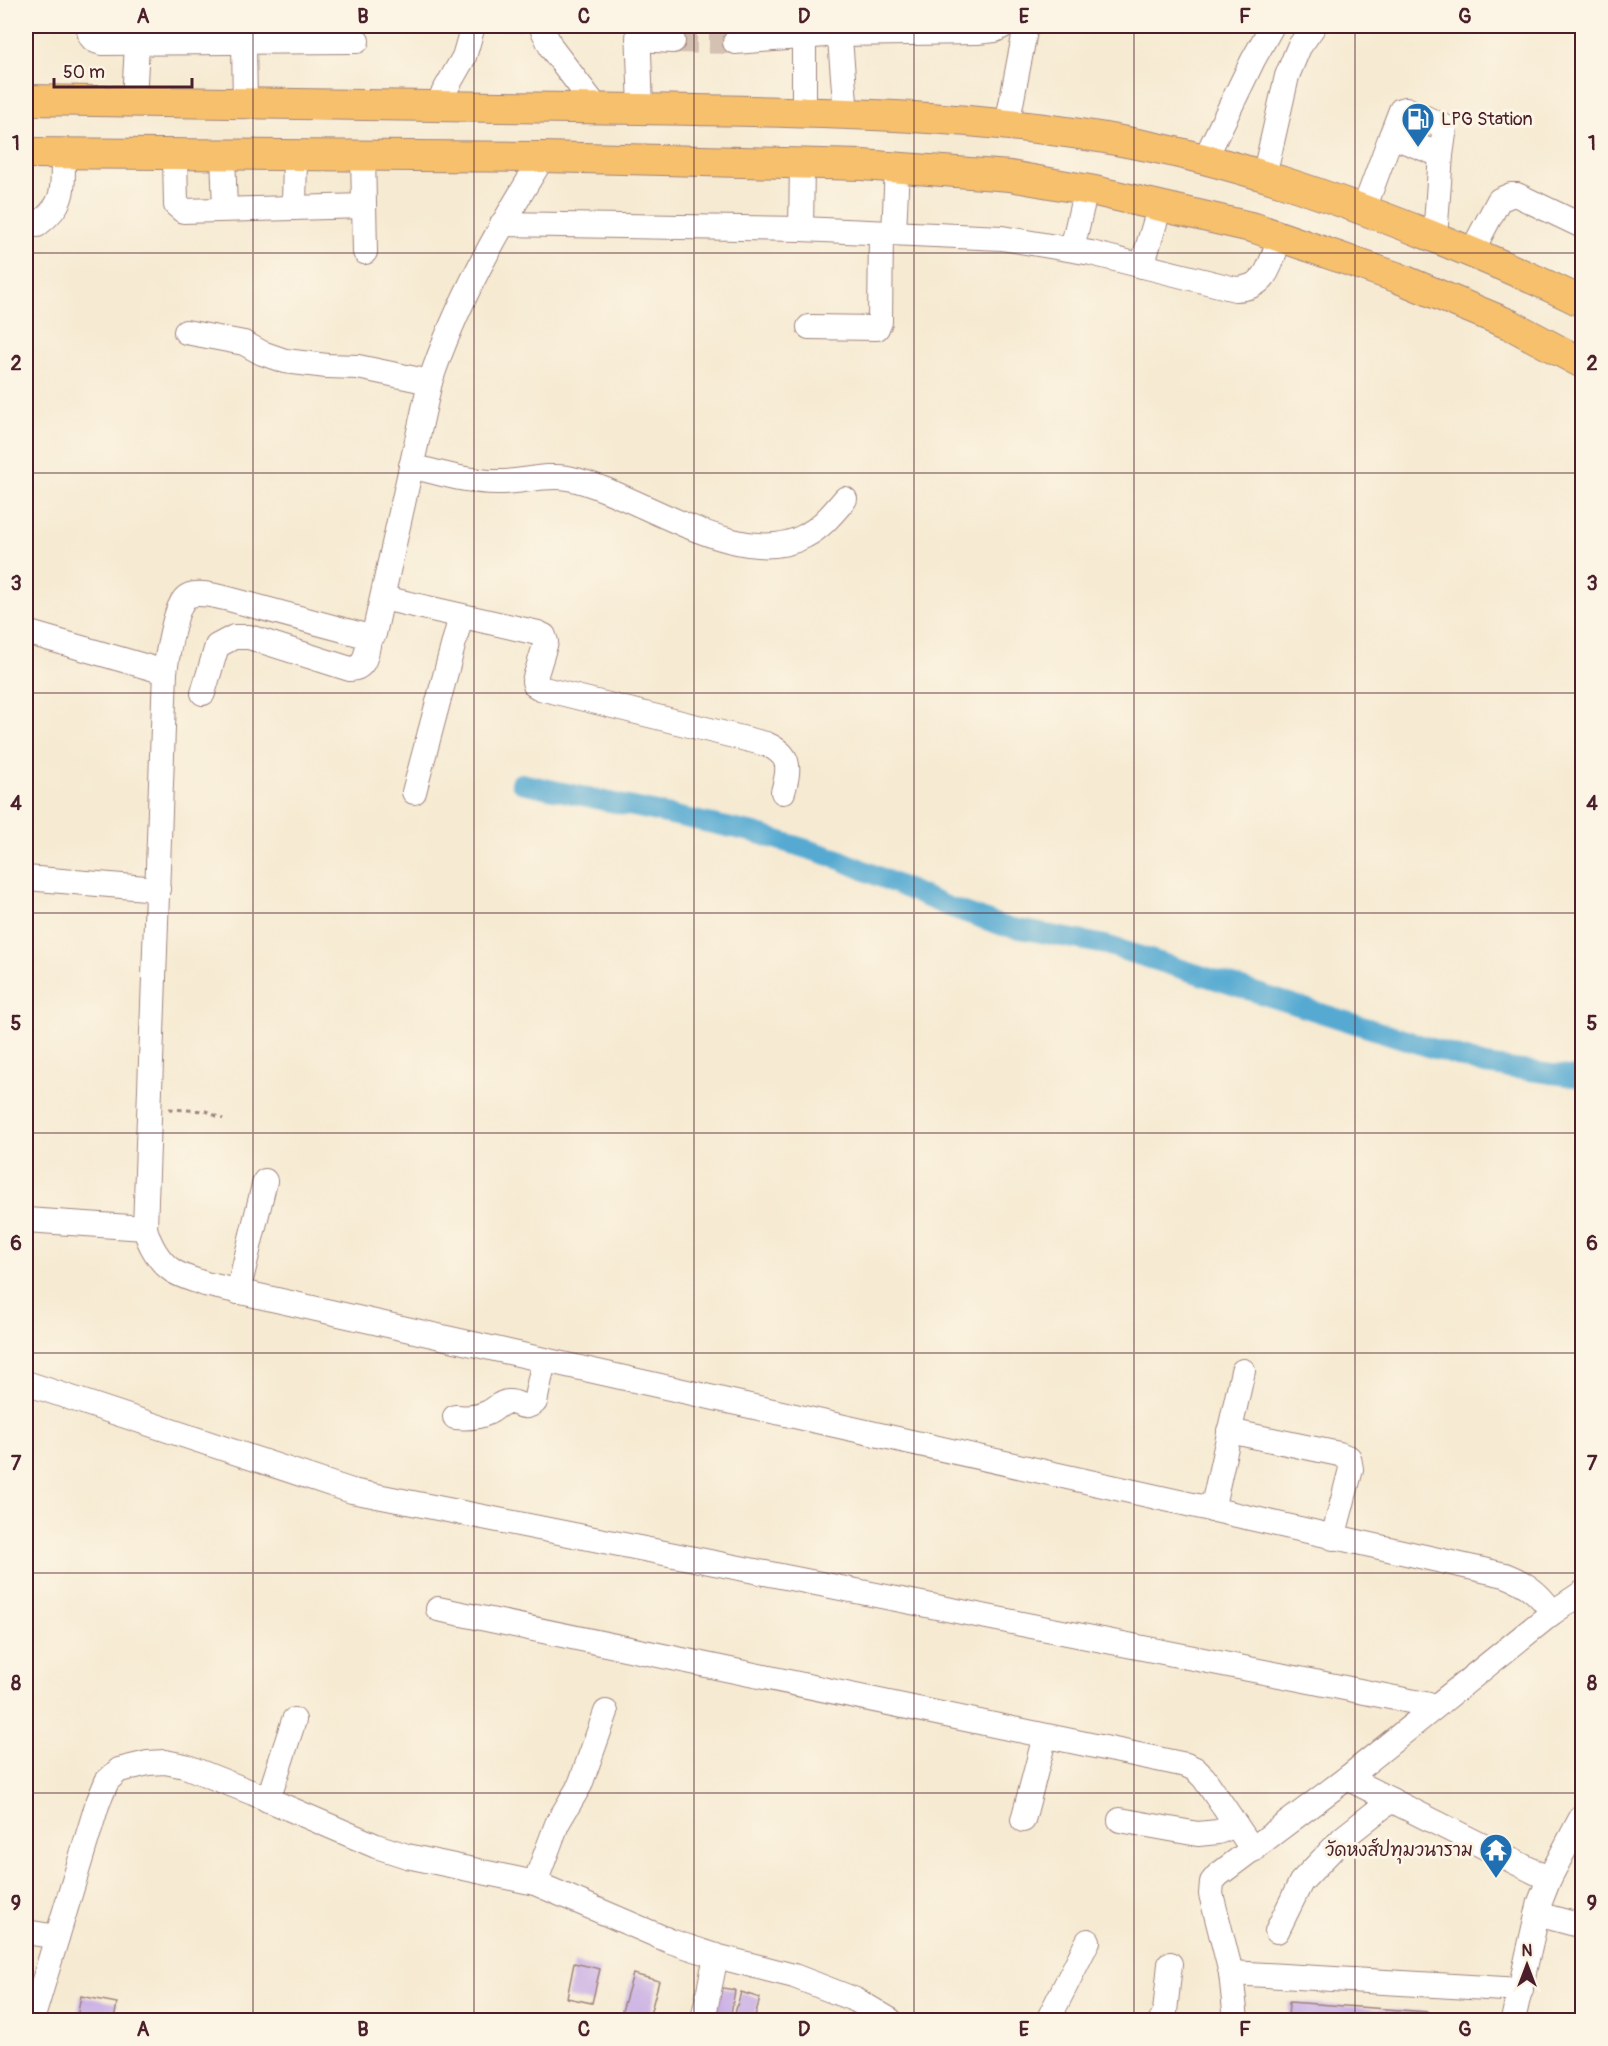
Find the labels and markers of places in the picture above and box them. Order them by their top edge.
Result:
fuel station icon: LPG Station [1400,101,1436,148]
place label: LPG Station [1441,108,1533,131]
temple icon: วัดหงส์ปทุมวนาราม [1478,1832,1514,1879]
place label: วัดหงส์ปทุมวนาราม [1325,1837,1473,1864]

